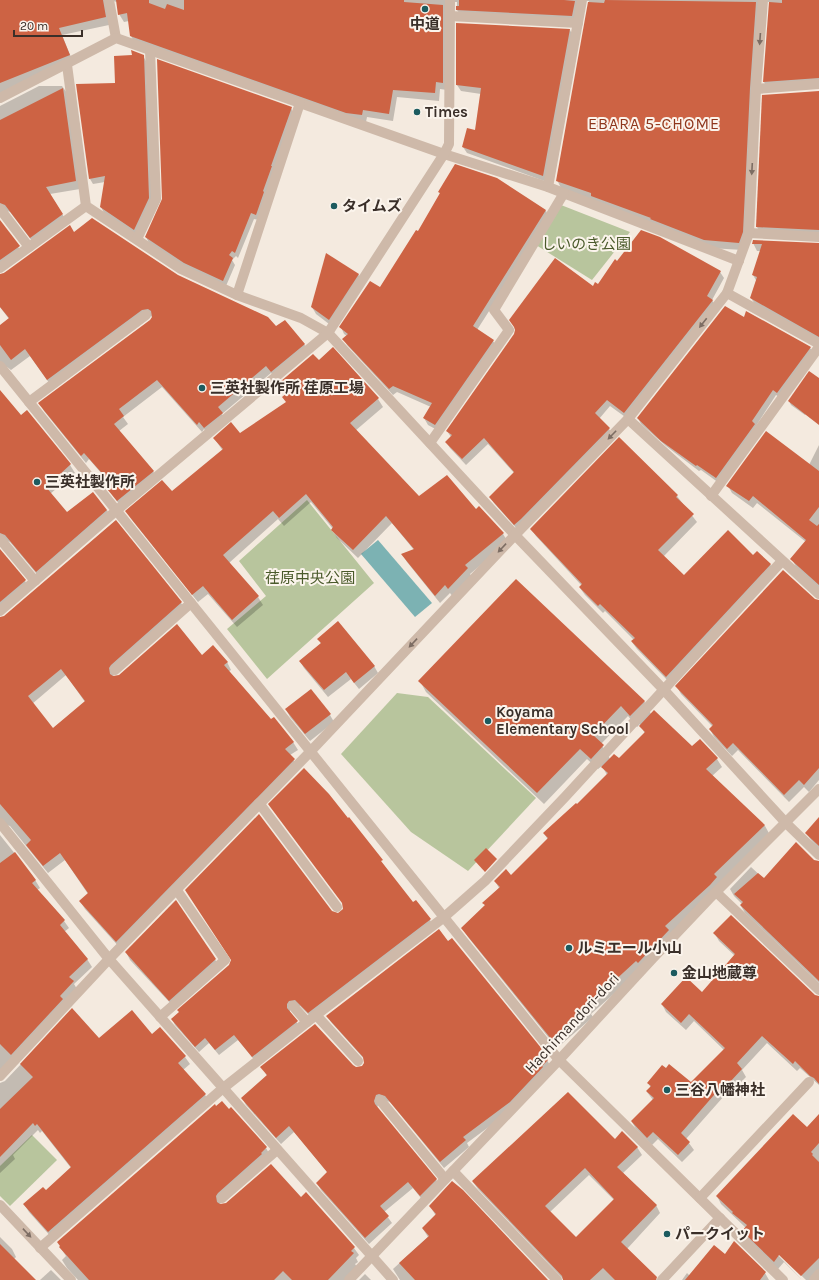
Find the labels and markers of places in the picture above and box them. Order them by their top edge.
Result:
marker: 中道 [420,4,430,14]
place label: 中道 [410,15,440,33]
place label: Times [425,103,468,121]
marker: Times [412,107,422,117]
place label: タイムズ [342,197,402,215]
marker: タイムズ [329,201,339,211]
place label: 三英社製作所 荏原工場 [210,379,364,397]
marker: 三英社製作所 荏原工場 [197,383,207,393]
place label: 三英社製作所 [45,473,135,491]
marker: 三英社製作所 [32,477,42,487]
place label: Koyama Elementary School [496,703,629,738]
marker: Koyama Elementary School [483,716,493,726]
place label: ルミエール小山 [577,939,682,957]
marker: ルミエール小山 [564,943,574,953]
place label: 金山地蔵尊 [682,964,757,982]
marker: 金山地蔵尊 [669,968,679,978]
place label: 三谷八幡神社 [675,1081,765,1099]
marker: 三谷八幡神社 [662,1085,672,1095]
place label: パークイット [675,1225,765,1243]
marker: パークイット [662,1229,672,1239]

